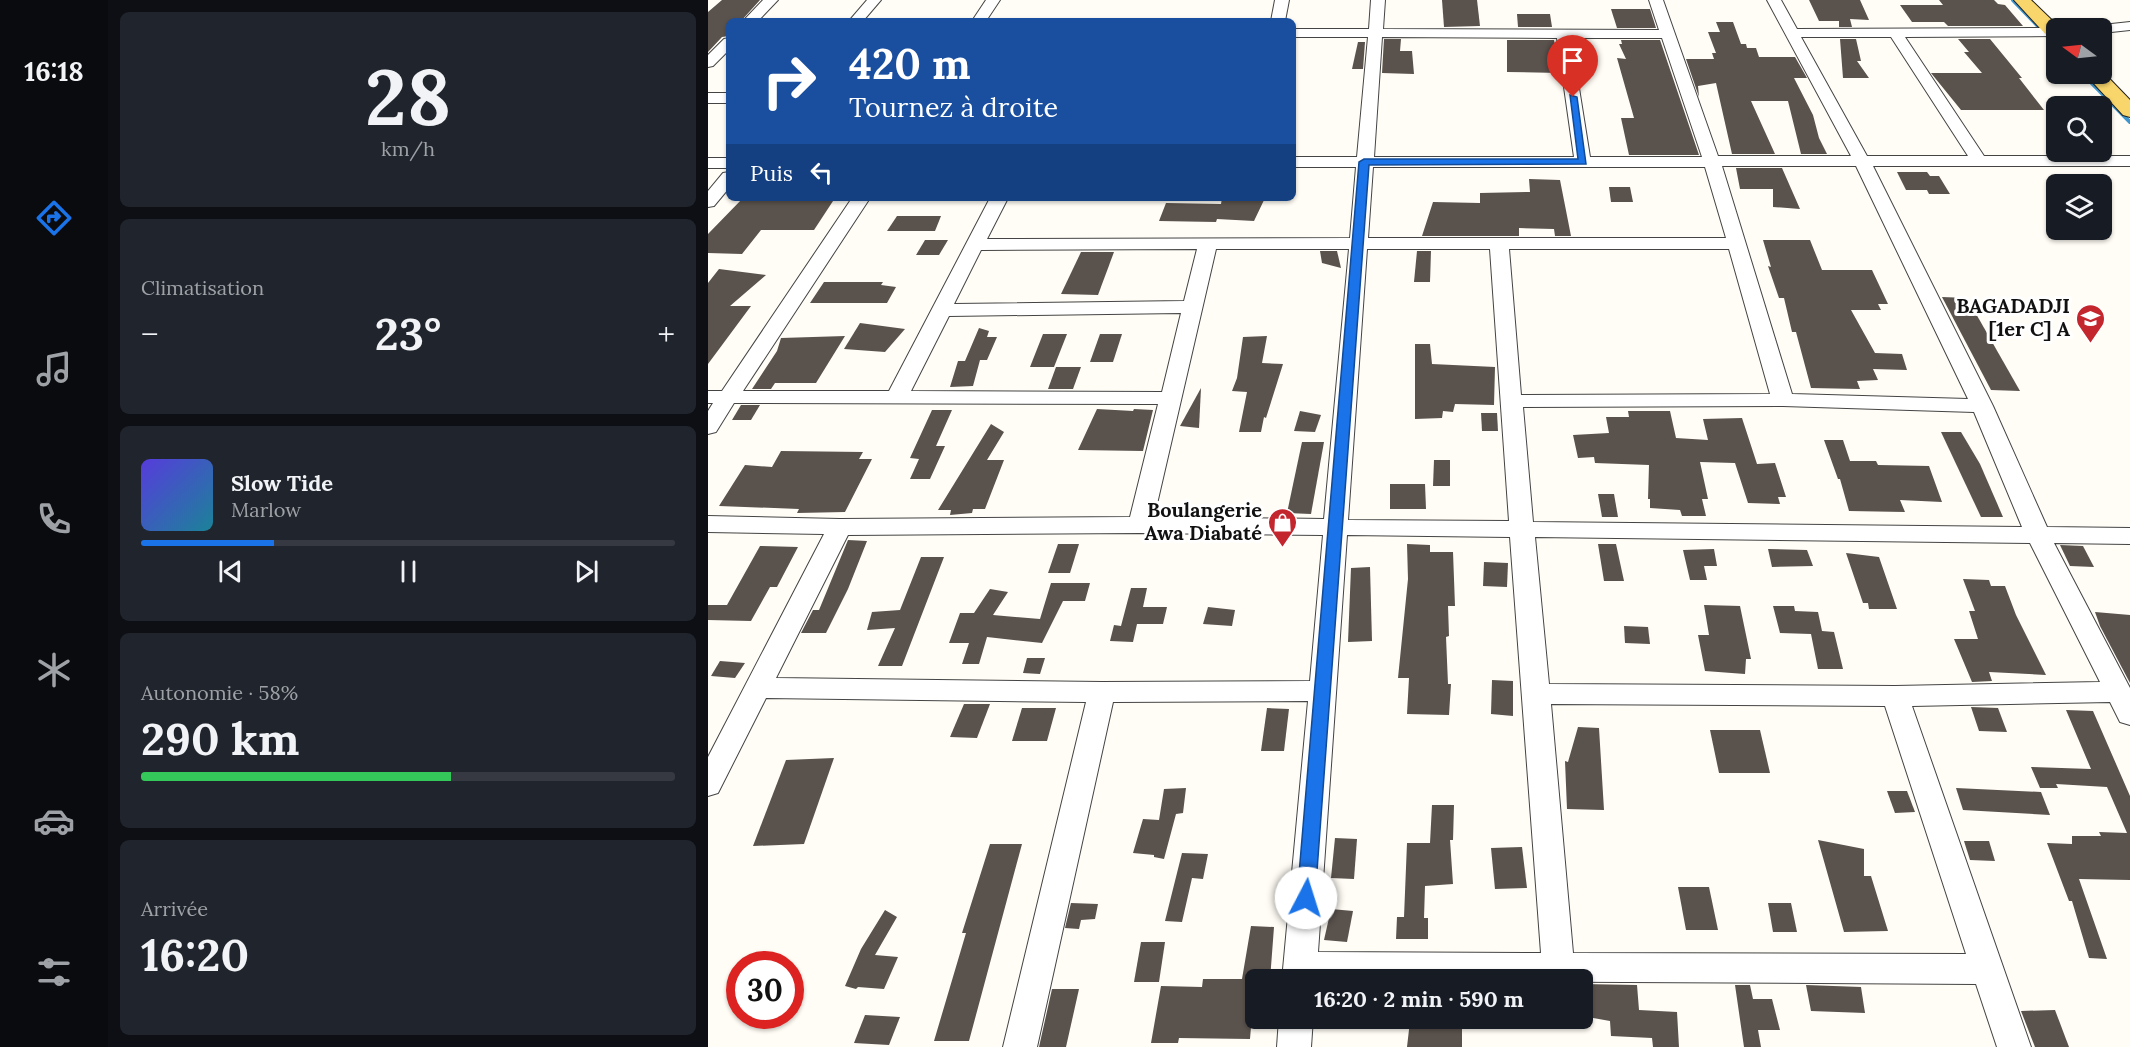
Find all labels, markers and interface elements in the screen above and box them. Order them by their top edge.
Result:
north arrow [2046,18,2112,84]
map controls [2046,18,2112,240]
pin [1547,35,1598,97]
text: 420 m [849,37,971,91]
icon: right [750,42,828,120]
icon: arrive [1556,44,1589,77]
text: 28 [365,47,451,146]
text: 16:18 [24,54,84,88]
text: Tournez à droite [849,90,1058,124]
button: search [2046,96,2112,162]
text: km/h [381,136,435,161]
icon: left [805,156,838,189]
text: Puis [750,159,793,187]
button: layers [2046,174,2112,240]
icon: directions [33,197,75,239]
text: Climatisation [141,275,264,300]
place label: BAGADADJI [1er C] A [1956,293,2071,341]
school or university icon: BAGADADJI [1er C] A [2075,302,2107,344]
text: 23° [375,305,441,362]
text: − [141,313,159,355]
text: + [657,313,675,355]
icon: music [33,348,75,390]
text: Slow Tide [231,469,333,497]
text: Marlow [231,497,301,522]
place label: Boulangerie Awa Diabaté [1144,497,1262,545]
icon: phone [33,498,75,540]
shop icon: Boulangerie Awa Diabaté [1267,506,1299,548]
icon: previous [214,555,247,588]
icon: pause [392,555,425,588]
icon: next [570,555,603,588]
icon: climate [33,649,75,691]
text: Autonomie · 58% [141,680,298,705]
text: 290 km [141,710,300,767]
icon: car [33,800,75,842]
position arrow [1274,866,1338,930]
text: Arrivée [141,896,208,921]
text: 16:20 [141,926,249,983]
icon: filters [33,951,75,993]
speed limit sign: 30 [726,951,804,1029]
text: 16:20 · 2 min · 590 m [1314,985,1524,1013]

